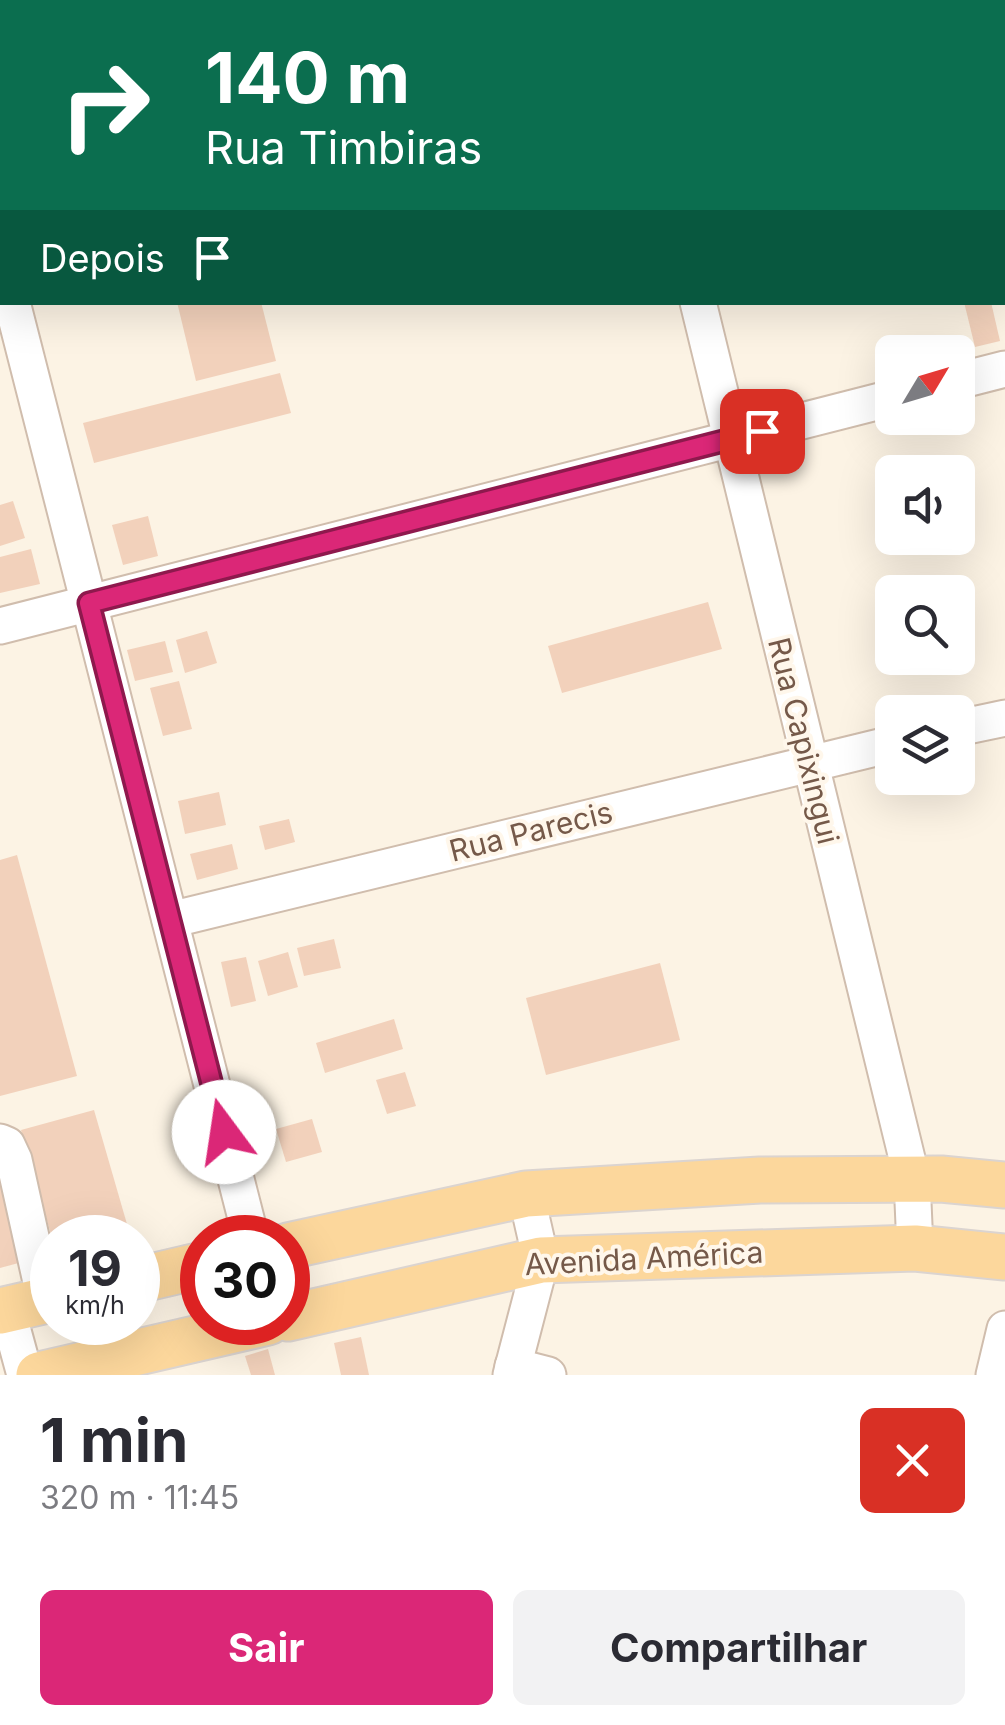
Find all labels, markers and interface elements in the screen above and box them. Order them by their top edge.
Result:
text: 140 m [205,35,410,120]
icon: right [40,40,170,170]
text: Rua Timbiras [205,120,482,175]
icon: arrive [185,230,240,285]
text: Depois [40,235,165,281]
north arrow [875,335,975,435]
map controls [875,335,975,795]
pin [720,389,805,474]
icon: arrive [735,404,790,459]
button: sound [875,455,975,555]
button: search [875,575,975,675]
street label: Rua Capixingui [761,634,847,848]
button: layers [875,695,975,795]
street label: Rua Parecis [445,793,616,869]
position arrow [172,1080,276,1184]
speed limit sign: 30 [180,1215,310,1345]
street label: Avenida América [524,1234,764,1282]
text: 19 [68,1238,122,1298]
text: km/h [65,1290,125,1320]
text: 1 min [40,1404,188,1476]
button: close [860,1408,965,1513]
text: 320 m · 11:45 [40,1478,239,1517]
button: Sair [40,1590,493,1705]
button: Compartilhar [513,1590,965,1705]

